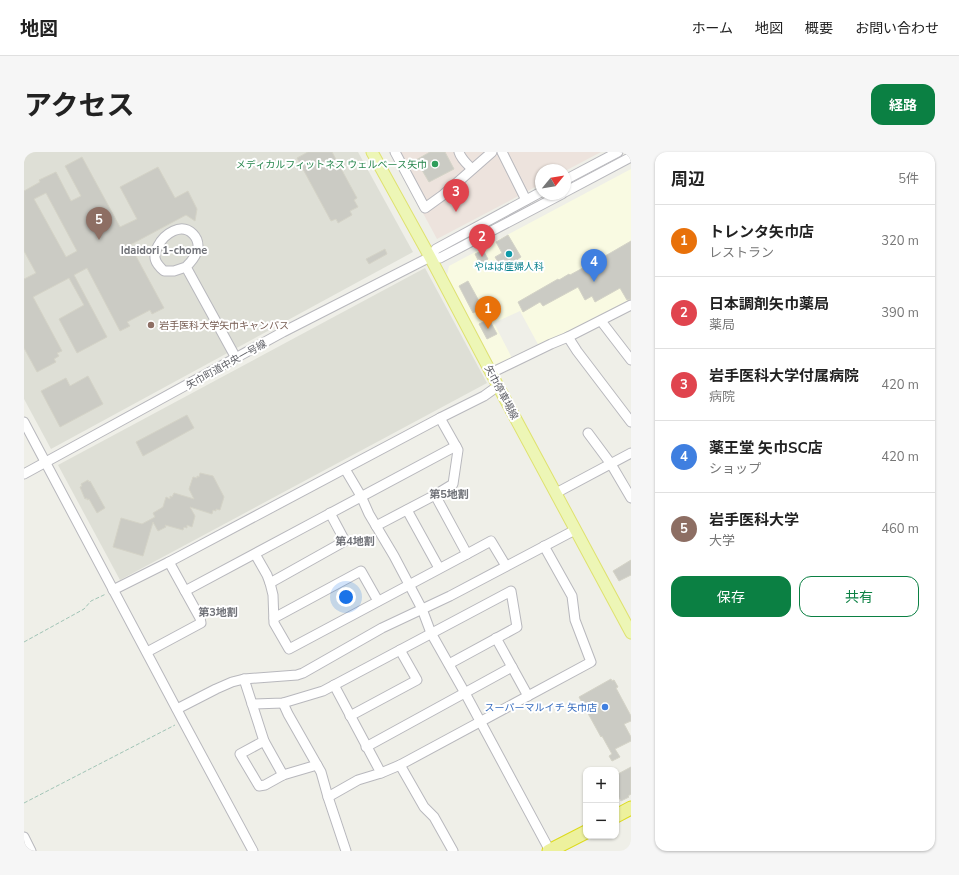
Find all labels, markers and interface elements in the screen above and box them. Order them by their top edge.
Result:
text: 地図 [20,16,58,42]
text: ホーム [691,19,733,38]
text: 地図 [755,19,783,38]
text: 概要 [805,19,833,38]
text: お問い合わせ [855,19,939,38]
button: 経路 [871,84,935,125]
text: アクセス [24,87,135,125]
place label: メディカルフィットネス ウェルベース矢巾 [236,158,427,172]
marker: メディカルフィットネス ウェルベース矢巾 [430,159,440,169]
north arrow [535,164,571,200]
text: 周辺 [671,168,705,191]
text: 5件 [898,170,919,188]
pin: 3 [443,179,469,212]
pin: 5 [86,207,112,240]
text: トレンタ矢巾店 [709,222,814,242]
pin: 2 [469,224,495,257]
text: 1 [680,232,688,250]
text: 320 m [881,232,919,250]
district label: Idaidori 1-chome [121,243,207,258]
text: レストラン [709,244,774,262]
marker: やはば産婦人科 [504,249,514,259]
pin: 4 [581,249,607,282]
place label: やはば産婦人科 [474,260,544,274]
text: 日本調剤矢巾薬局 [709,294,829,314]
pin: 1 [475,296,501,329]
text: 2 [680,304,688,322]
text: 390 m [881,304,919,322]
text: 薬局 [709,316,735,334]
place label: 岩手医科大学矢巾キャンパス [159,319,289,333]
marker: 岩手医科大学矢巾キャンパス [146,320,156,330]
street label: 矢巾町道中央一号線 [184,337,269,393]
street label: 矢巾停車場線 [481,363,521,422]
text: 岩手医科大学付属病院 [709,366,859,386]
text: 3 [680,376,688,394]
text: 420 m [881,376,919,394]
text: 病院 [709,388,735,406]
text: 薬王堂 矢巾SC店 [709,438,823,458]
text: 4 [680,448,688,466]
text: 420 m [881,448,919,466]
text: ショップ [709,460,761,478]
district label: 第5地割 [429,487,469,502]
text: 岩手医科大学 [709,510,799,530]
text: 5 [680,520,688,538]
text: 460 m [881,520,919,538]
text: 大学 [709,532,735,550]
district label: 第4地割 [335,534,375,549]
button: 保存 [671,576,791,617]
button: 共有 [799,576,919,617]
your location [336,587,356,607]
district label: 第3地割 [198,605,238,620]
place label: スーパーマルイチ 矢巾店 [485,701,597,715]
marker: スーパーマルイチ 矢巾店 [600,702,610,712]
map controls [583,767,619,839]
button: + [583,767,619,803]
button: − [583,803,619,839]

